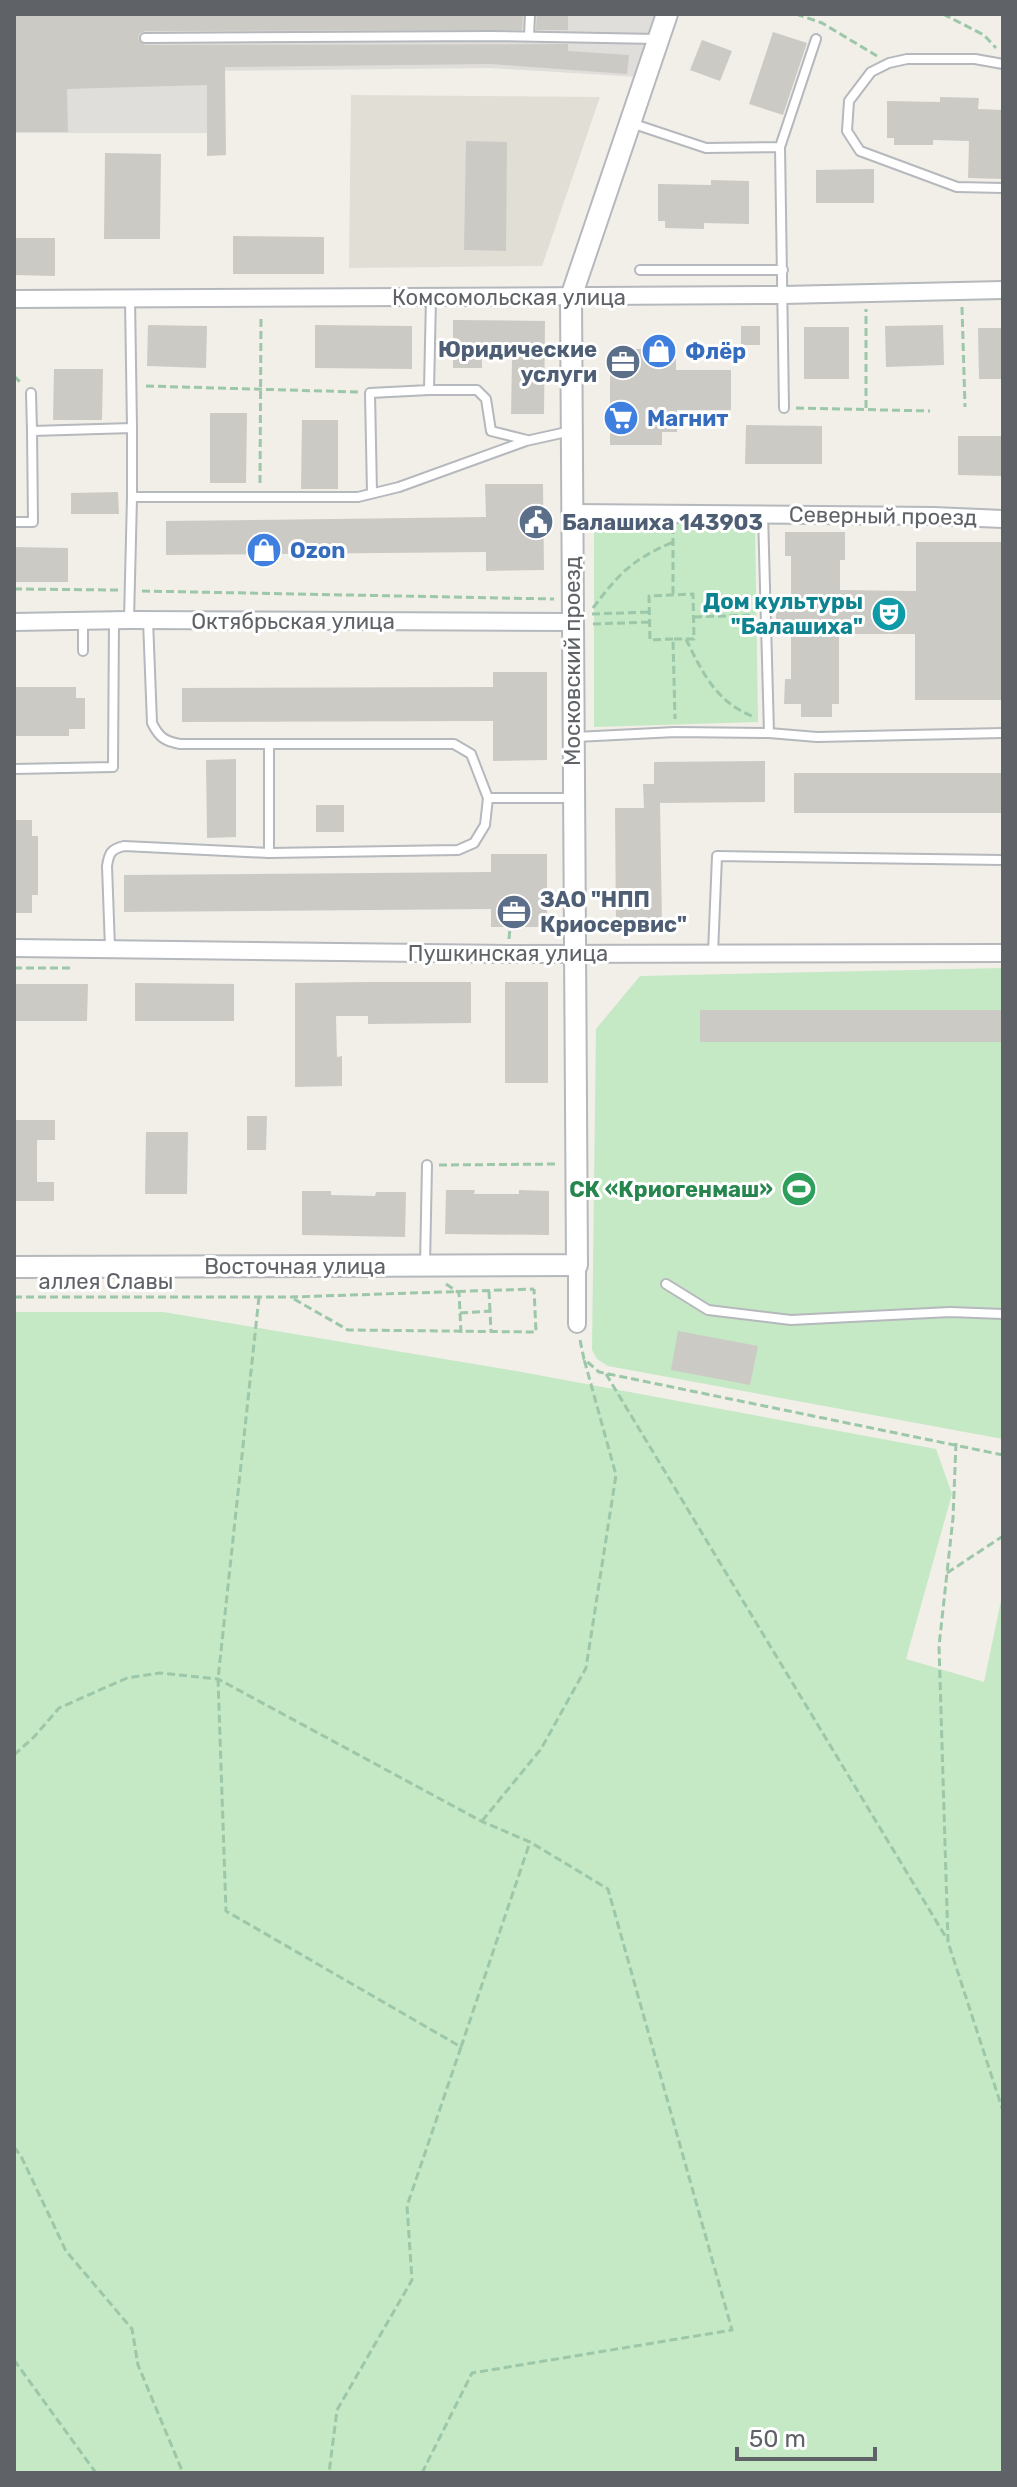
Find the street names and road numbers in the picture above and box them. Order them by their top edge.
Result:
street label: Комсомольская улица [392,284,626,311]
street label: Северный проезд [789,501,977,531]
street label: Московский проезд [559,556,586,766]
street label: Октябрьская улица [191,608,395,635]
street label: Пушкинская улица [408,940,608,967]
street label: Восточная улица [204,1253,386,1280]
street label: аллея Славы [39,1268,173,1295]

